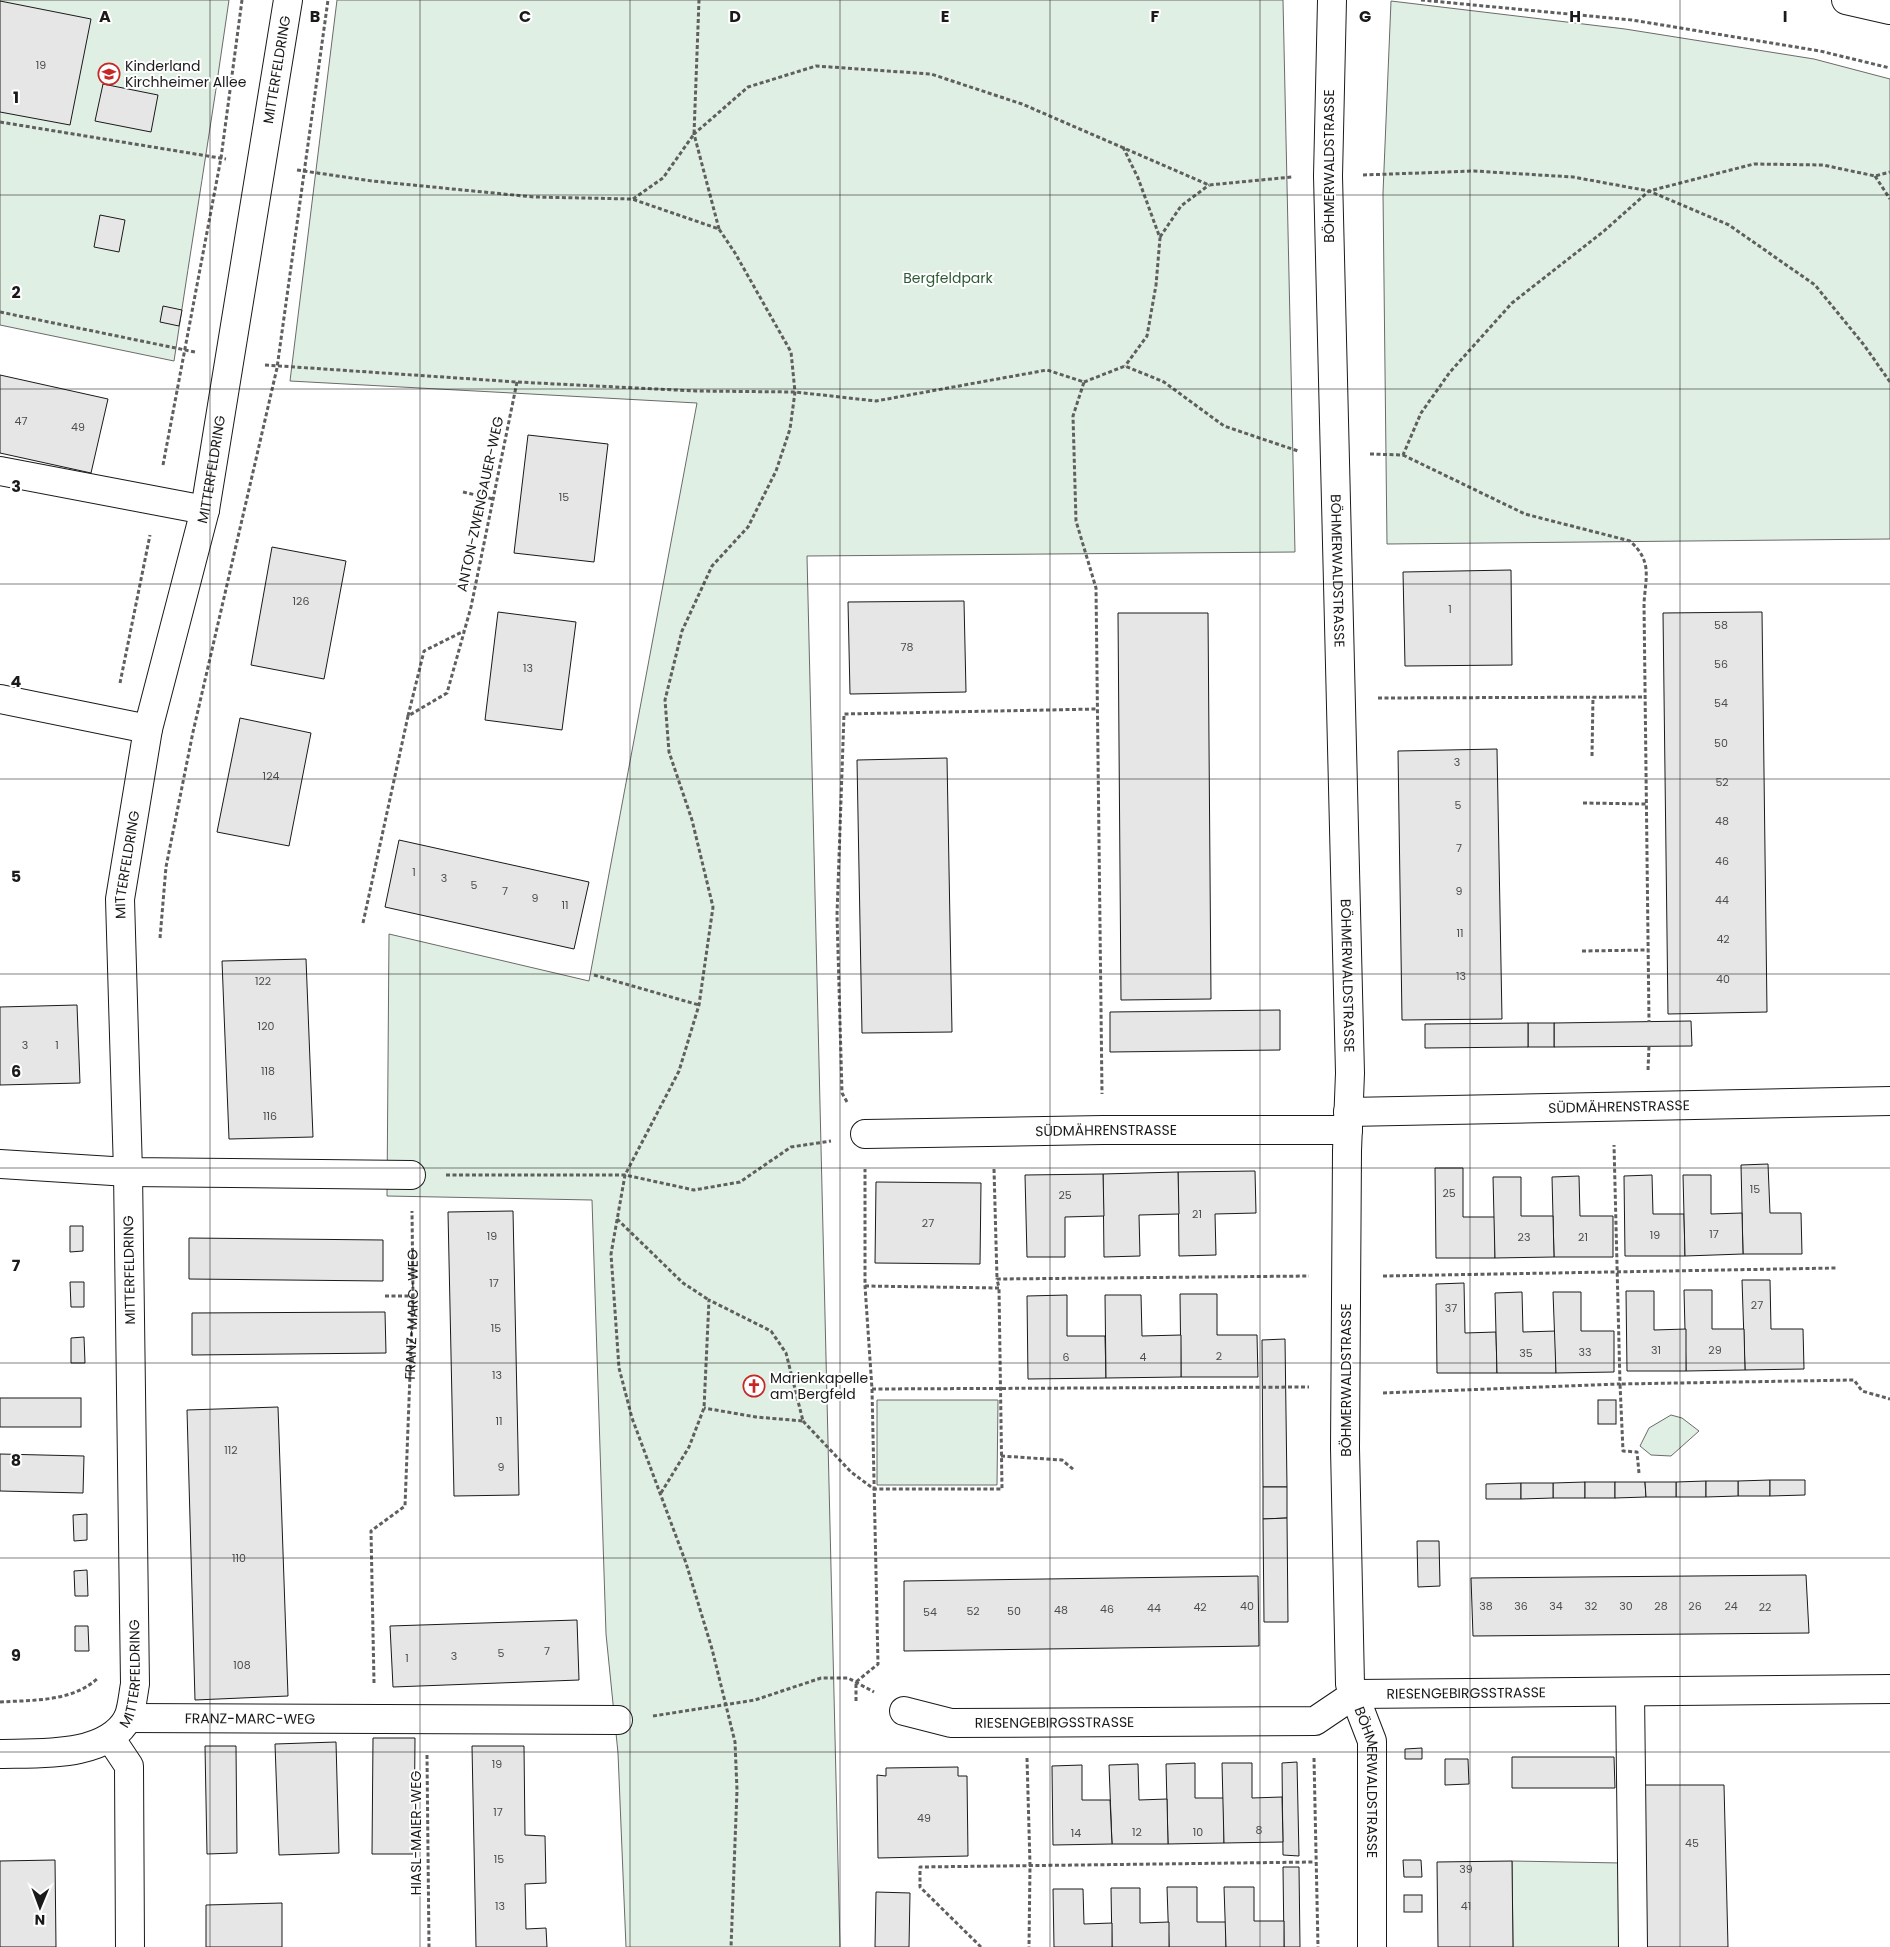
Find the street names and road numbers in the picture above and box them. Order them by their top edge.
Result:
street label: MITTERFELDRING [258,14,295,125]
street label: BÖHMERWALDSTRASSE [1319,89,1339,243]
street label: MITTERFELDRING [192,414,230,525]
street label: ANTON-ZWENGAUER-WEG [452,414,508,593]
street label: BÖHMERWALDSTRASSE [1326,494,1350,648]
street label: MITTERFELDRING [110,809,144,919]
street label: BÖHMERWALDSTRASSE [1336,899,1359,1053]
street label: SÜDMÄHRENSTRASSE [1548,1095,1690,1118]
street label: SÜDMÄHRENSTRASSE [1035,1120,1177,1141]
street label: MITTERFELDRING [118,1215,140,1325]
street label: FRANZ-MARC-WEG [400,1249,423,1380]
street label: BÖHMERWALDSTRASSE [1336,1303,1356,1457]
street label: MITTERFELDRING [114,1619,145,1732]
street label: RIESENGEBIRGSSTRASSE [1386,1682,1546,1704]
street label: BÖHMERWALDSTRASSE [1350,1704,1383,1858]
street label: FRANZ-MARC-WEG [185,1708,315,1729]
street label: RIESENGEBIRGSSTRASSE [975,1712,1134,1733]
street label: HIASL-MAIER-WEG [406,1771,426,1895]

